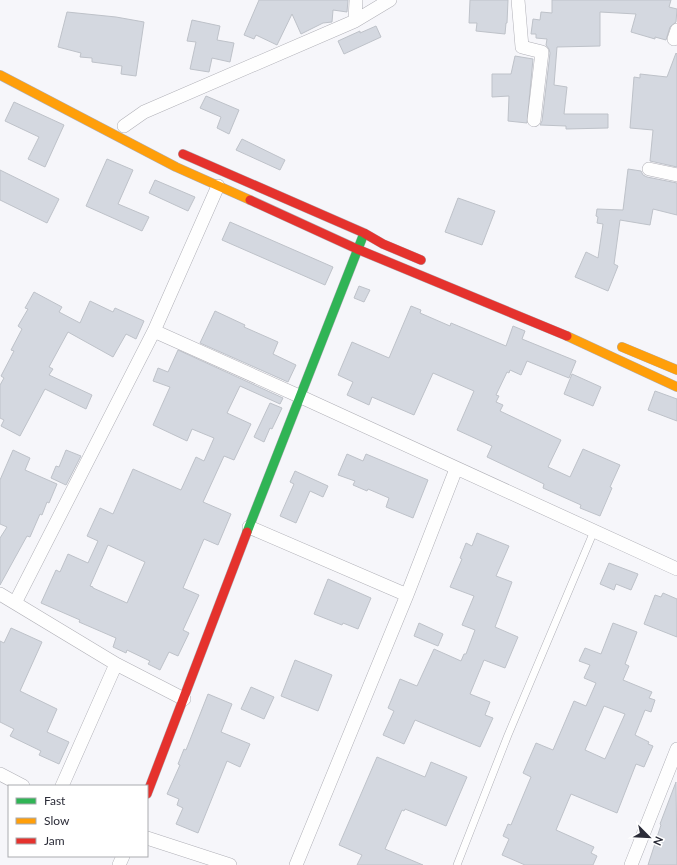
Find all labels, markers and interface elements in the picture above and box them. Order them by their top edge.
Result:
legend [8,785,148,857]
text: Fast [44,793,66,808]
text: Slow [44,813,70,828]
north arrow [629,817,669,857]
text: Jam [44,833,65,848]
text: N [651,835,666,848]

